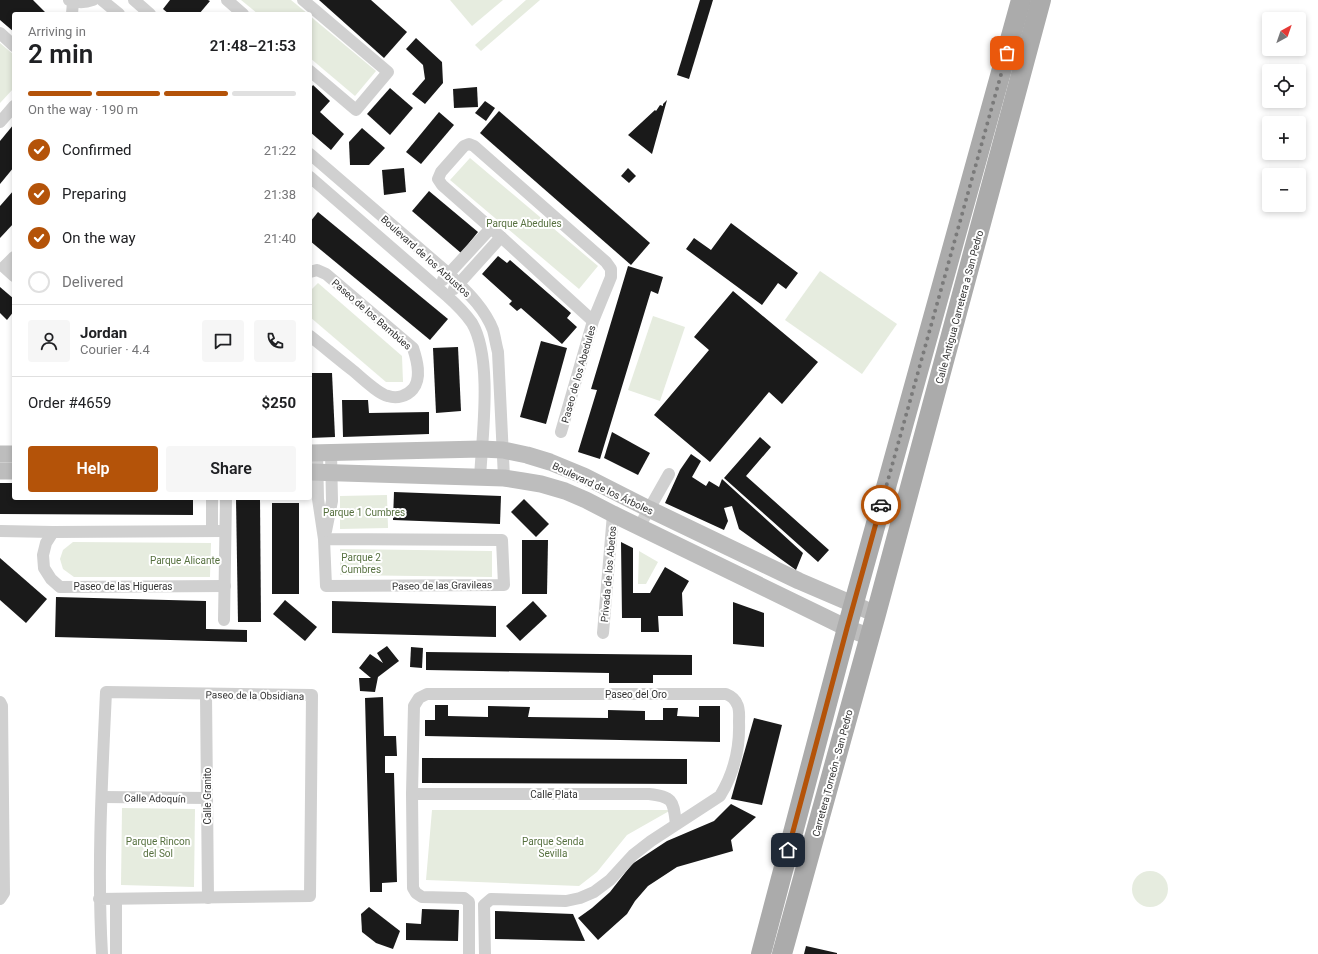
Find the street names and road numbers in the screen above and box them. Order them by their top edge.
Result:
street label: Boulevard de los Arbustos [379,213,473,299]
street label: Calle Antigua Carretera a San Pedro [934,229,985,385]
street label: Paseo de los Bambúes [330,277,414,352]
street label: Paseo de los Abedules [559,324,598,424]
street label: Boulevard de los Árboles [551,459,655,517]
street label: Privada de los Abetos [599,525,618,623]
street label: Paseo de las Gravileas [392,579,492,592]
street label: Paseo de las Higueras [73,581,173,592]
street label: Paseo de la Obsidiana [206,689,304,702]
street label: Paseo del Oro [605,689,667,700]
street label: Carretera Torreón - San Pedro [810,708,855,838]
street label: Calle Granito [202,767,213,824]
street label: Calle Plata [530,789,578,800]
street label: Calle Adoquín [124,792,186,805]

